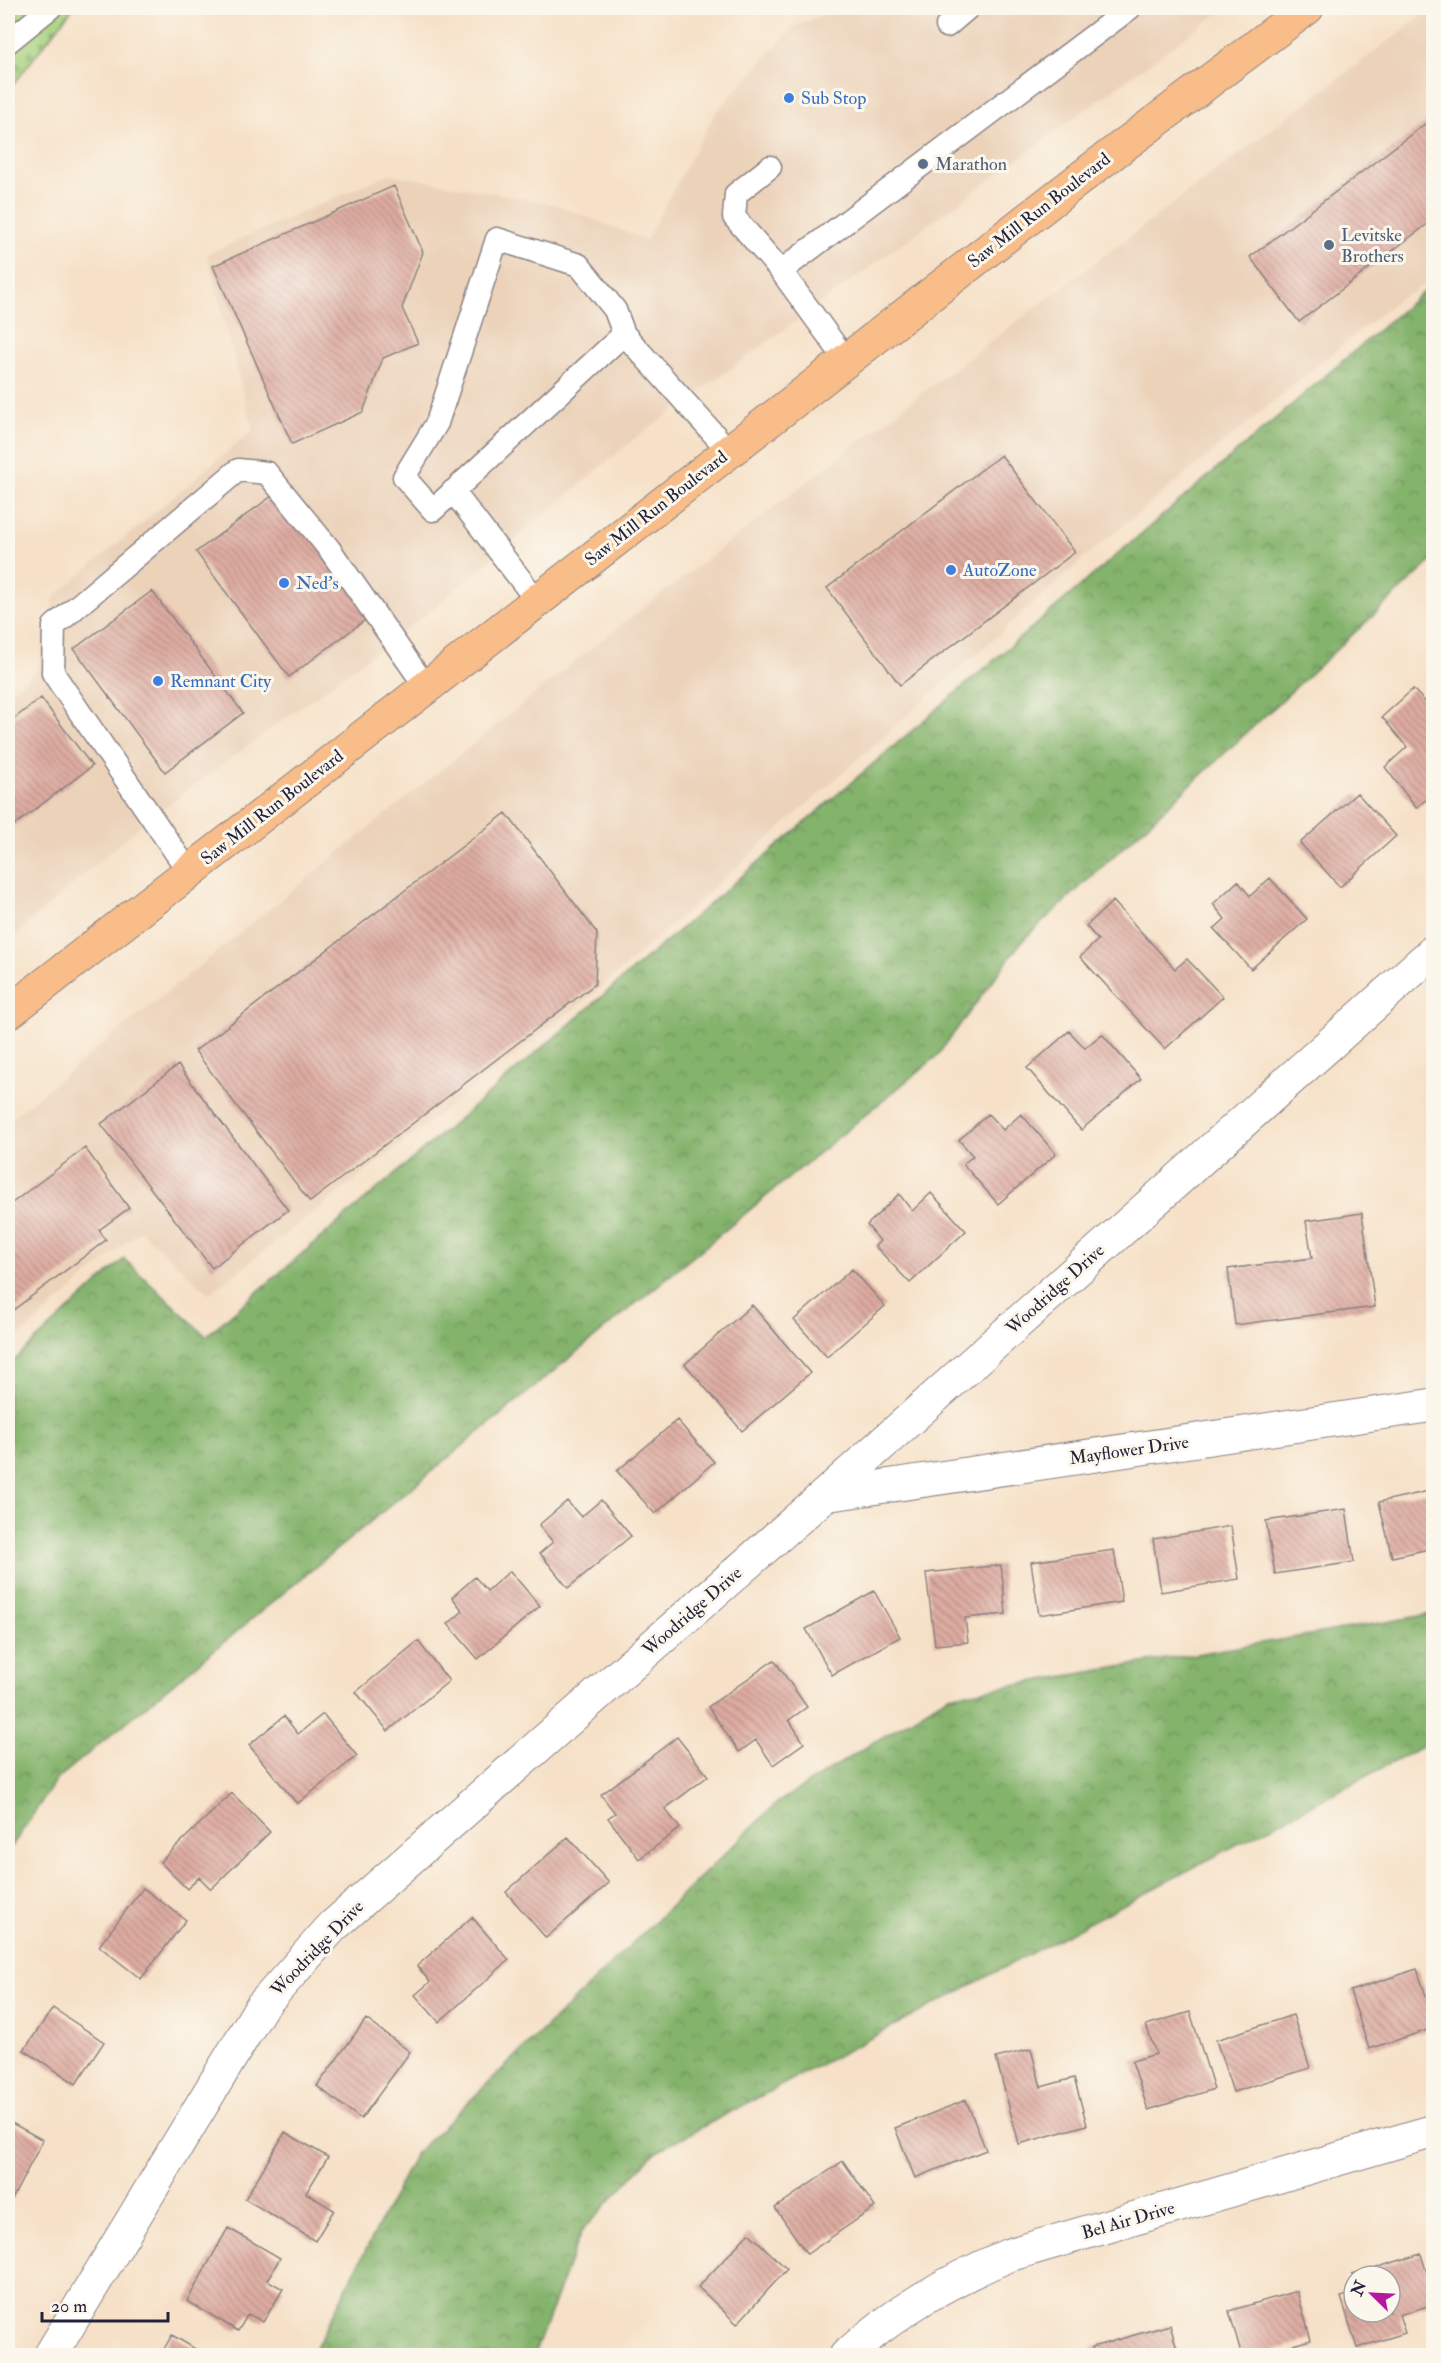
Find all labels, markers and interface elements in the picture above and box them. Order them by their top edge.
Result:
place label: Sub Stop [801,87,866,110]
marker: Sub Stop [782,91,796,105]
street label: Saw Mill Run Boulevard [963,147,1115,273]
place label: Marathon [935,153,1007,176]
marker: Marathon [916,157,930,171]
place label: Levitske Brothers [1341,224,1404,268]
marker: Levitske Brothers [1322,238,1336,252]
street label: Saw Mill Run Boulevard [580,445,732,571]
place label: AutoZone [962,559,1037,582]
marker: AutoZone [944,563,958,577]
place label: Ned's [296,572,339,595]
marker: Ned's [277,576,291,590]
place label: Remnant City [170,670,272,693]
marker: Remnant City [151,674,165,688]
street label: Saw Mill Run Boulevard [196,744,348,870]
street label: Woodridge Drive [1001,1239,1110,1340]
street label: Mayflower Drive [1068,1431,1191,1470]
street label: Woodridge Drive [637,1562,747,1662]
street label: Woodridge Drive [265,1895,369,2002]
street label: Bel Air Drive [1079,2196,1178,2245]
north arrow [1342,2264,1402,2324]
text: N [1347,2277,1372,2300]
scale bar [42,2285,168,2323]
text: 20 m [51,2295,87,2318]

